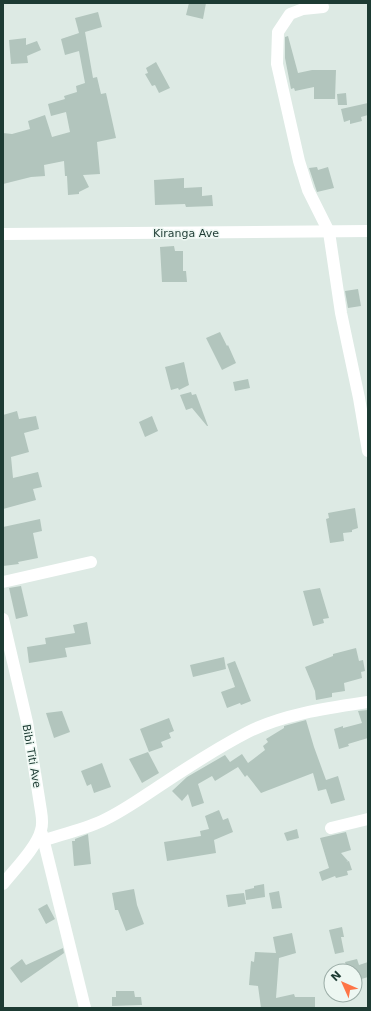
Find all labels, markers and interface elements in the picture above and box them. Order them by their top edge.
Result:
street label: Kiranga Ave [153,227,219,240]
street label: Bibi Titi Ave [19,723,44,789]
north arrow [323,963,363,1003]
text: N [328,968,344,984]

